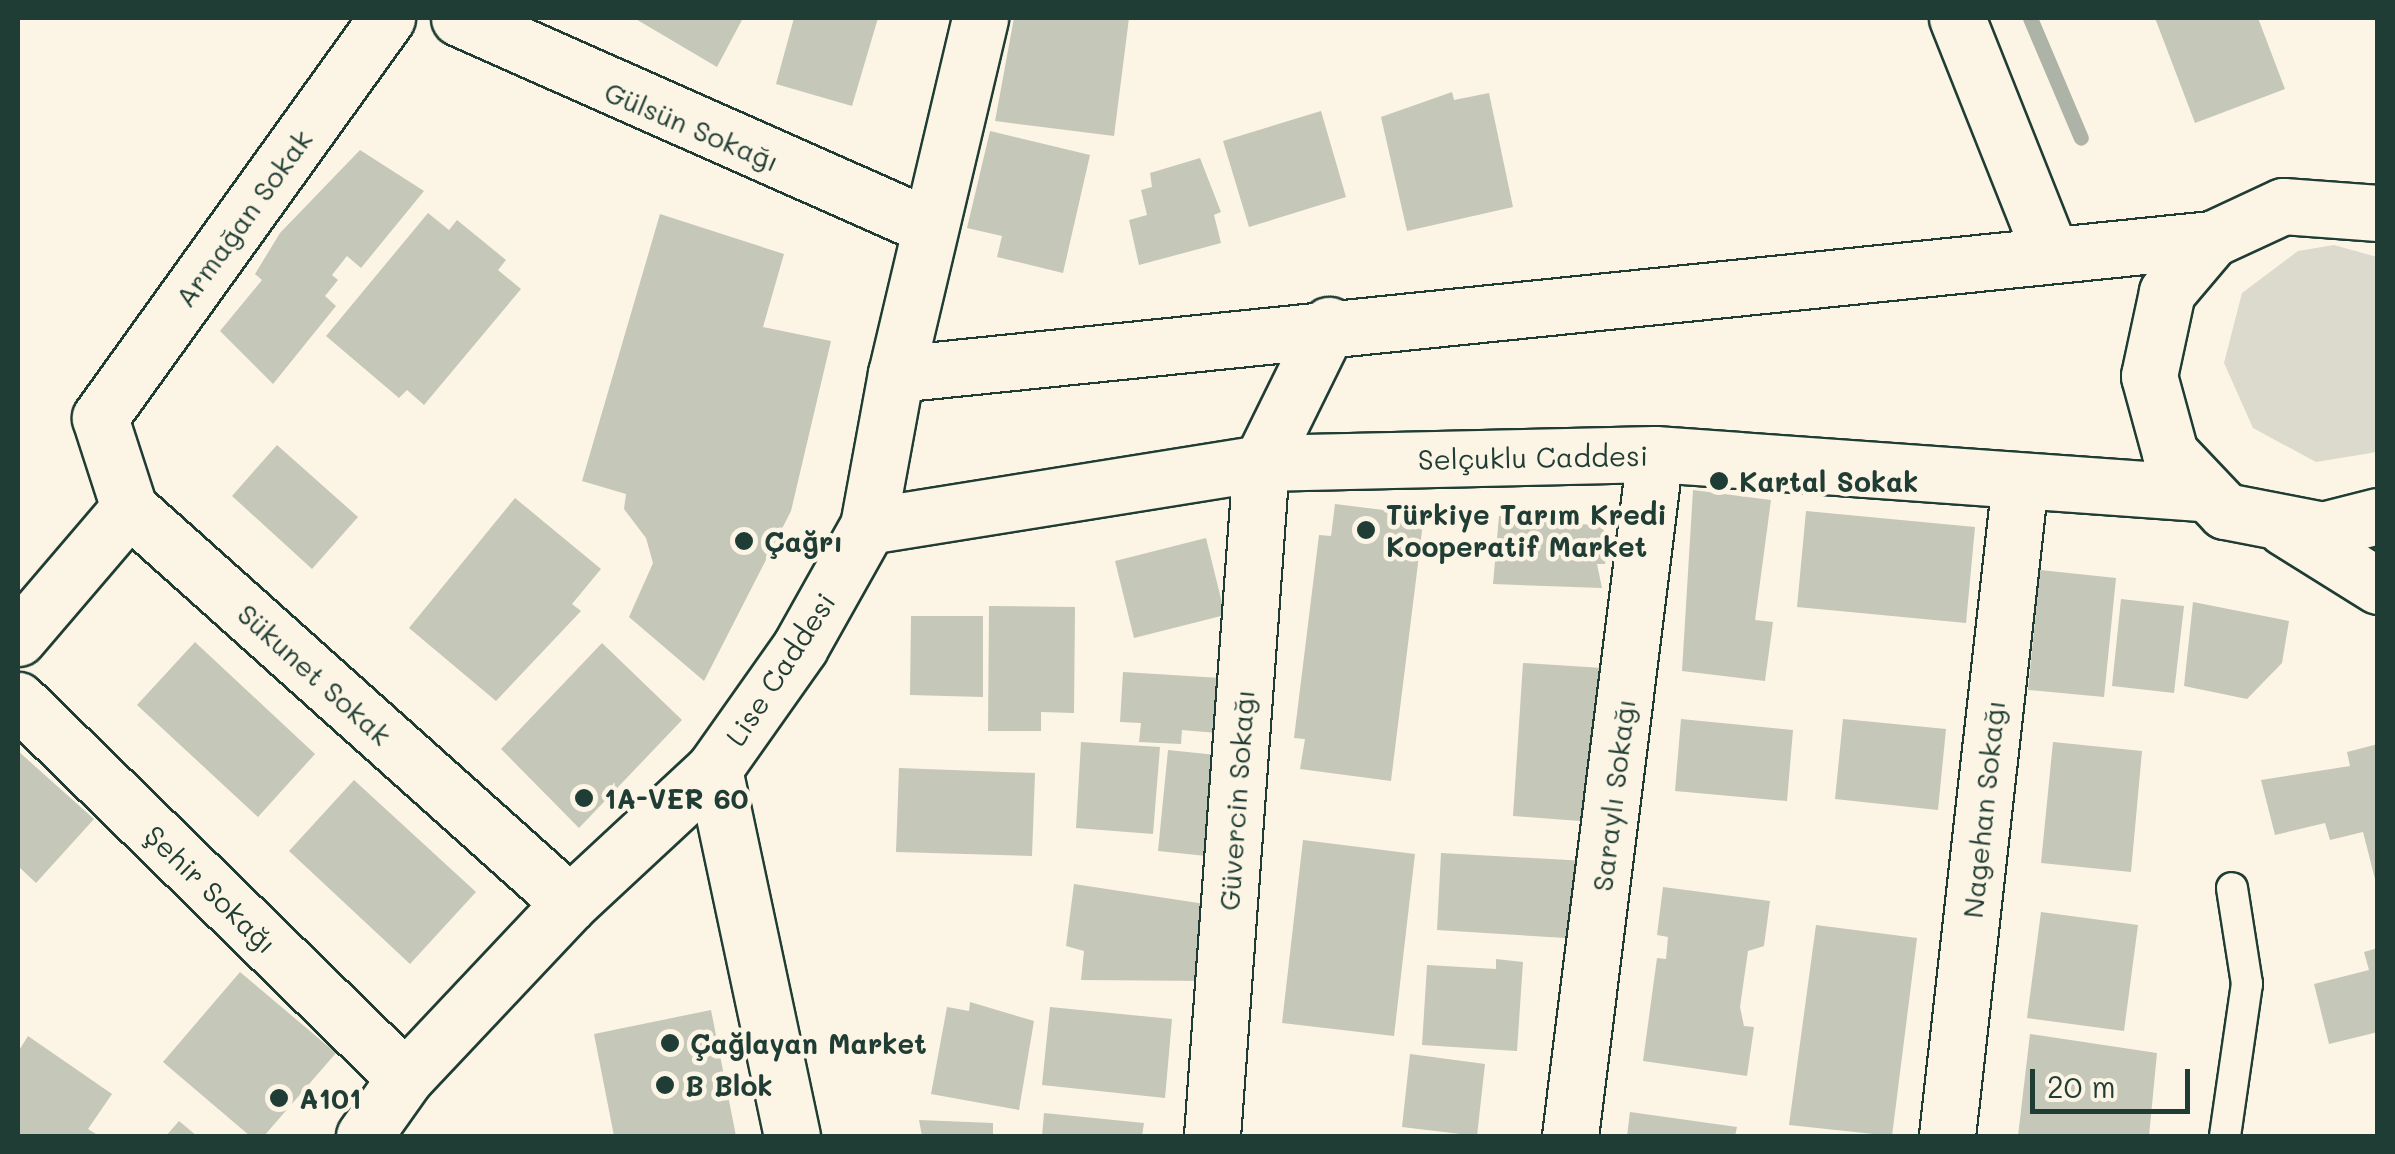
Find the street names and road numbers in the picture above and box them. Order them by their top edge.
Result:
street label: Gülsün Sokağı [600,74,784,178]
street label: Armağan Sokak [167,123,319,313]
street label: Selçuklu Caddesi [1417,438,1649,476]
street label: Lise Caddesi [718,586,842,752]
street label: Sükunet Sokak [231,596,399,752]
street label: Güvercin Sokağı [1212,688,1260,912]
street label: Saraylı Sokağı [1585,697,1641,893]
street label: Nagehan Sokağı [1955,698,2011,920]
street label: Şehir Sokağı [138,818,284,960]

